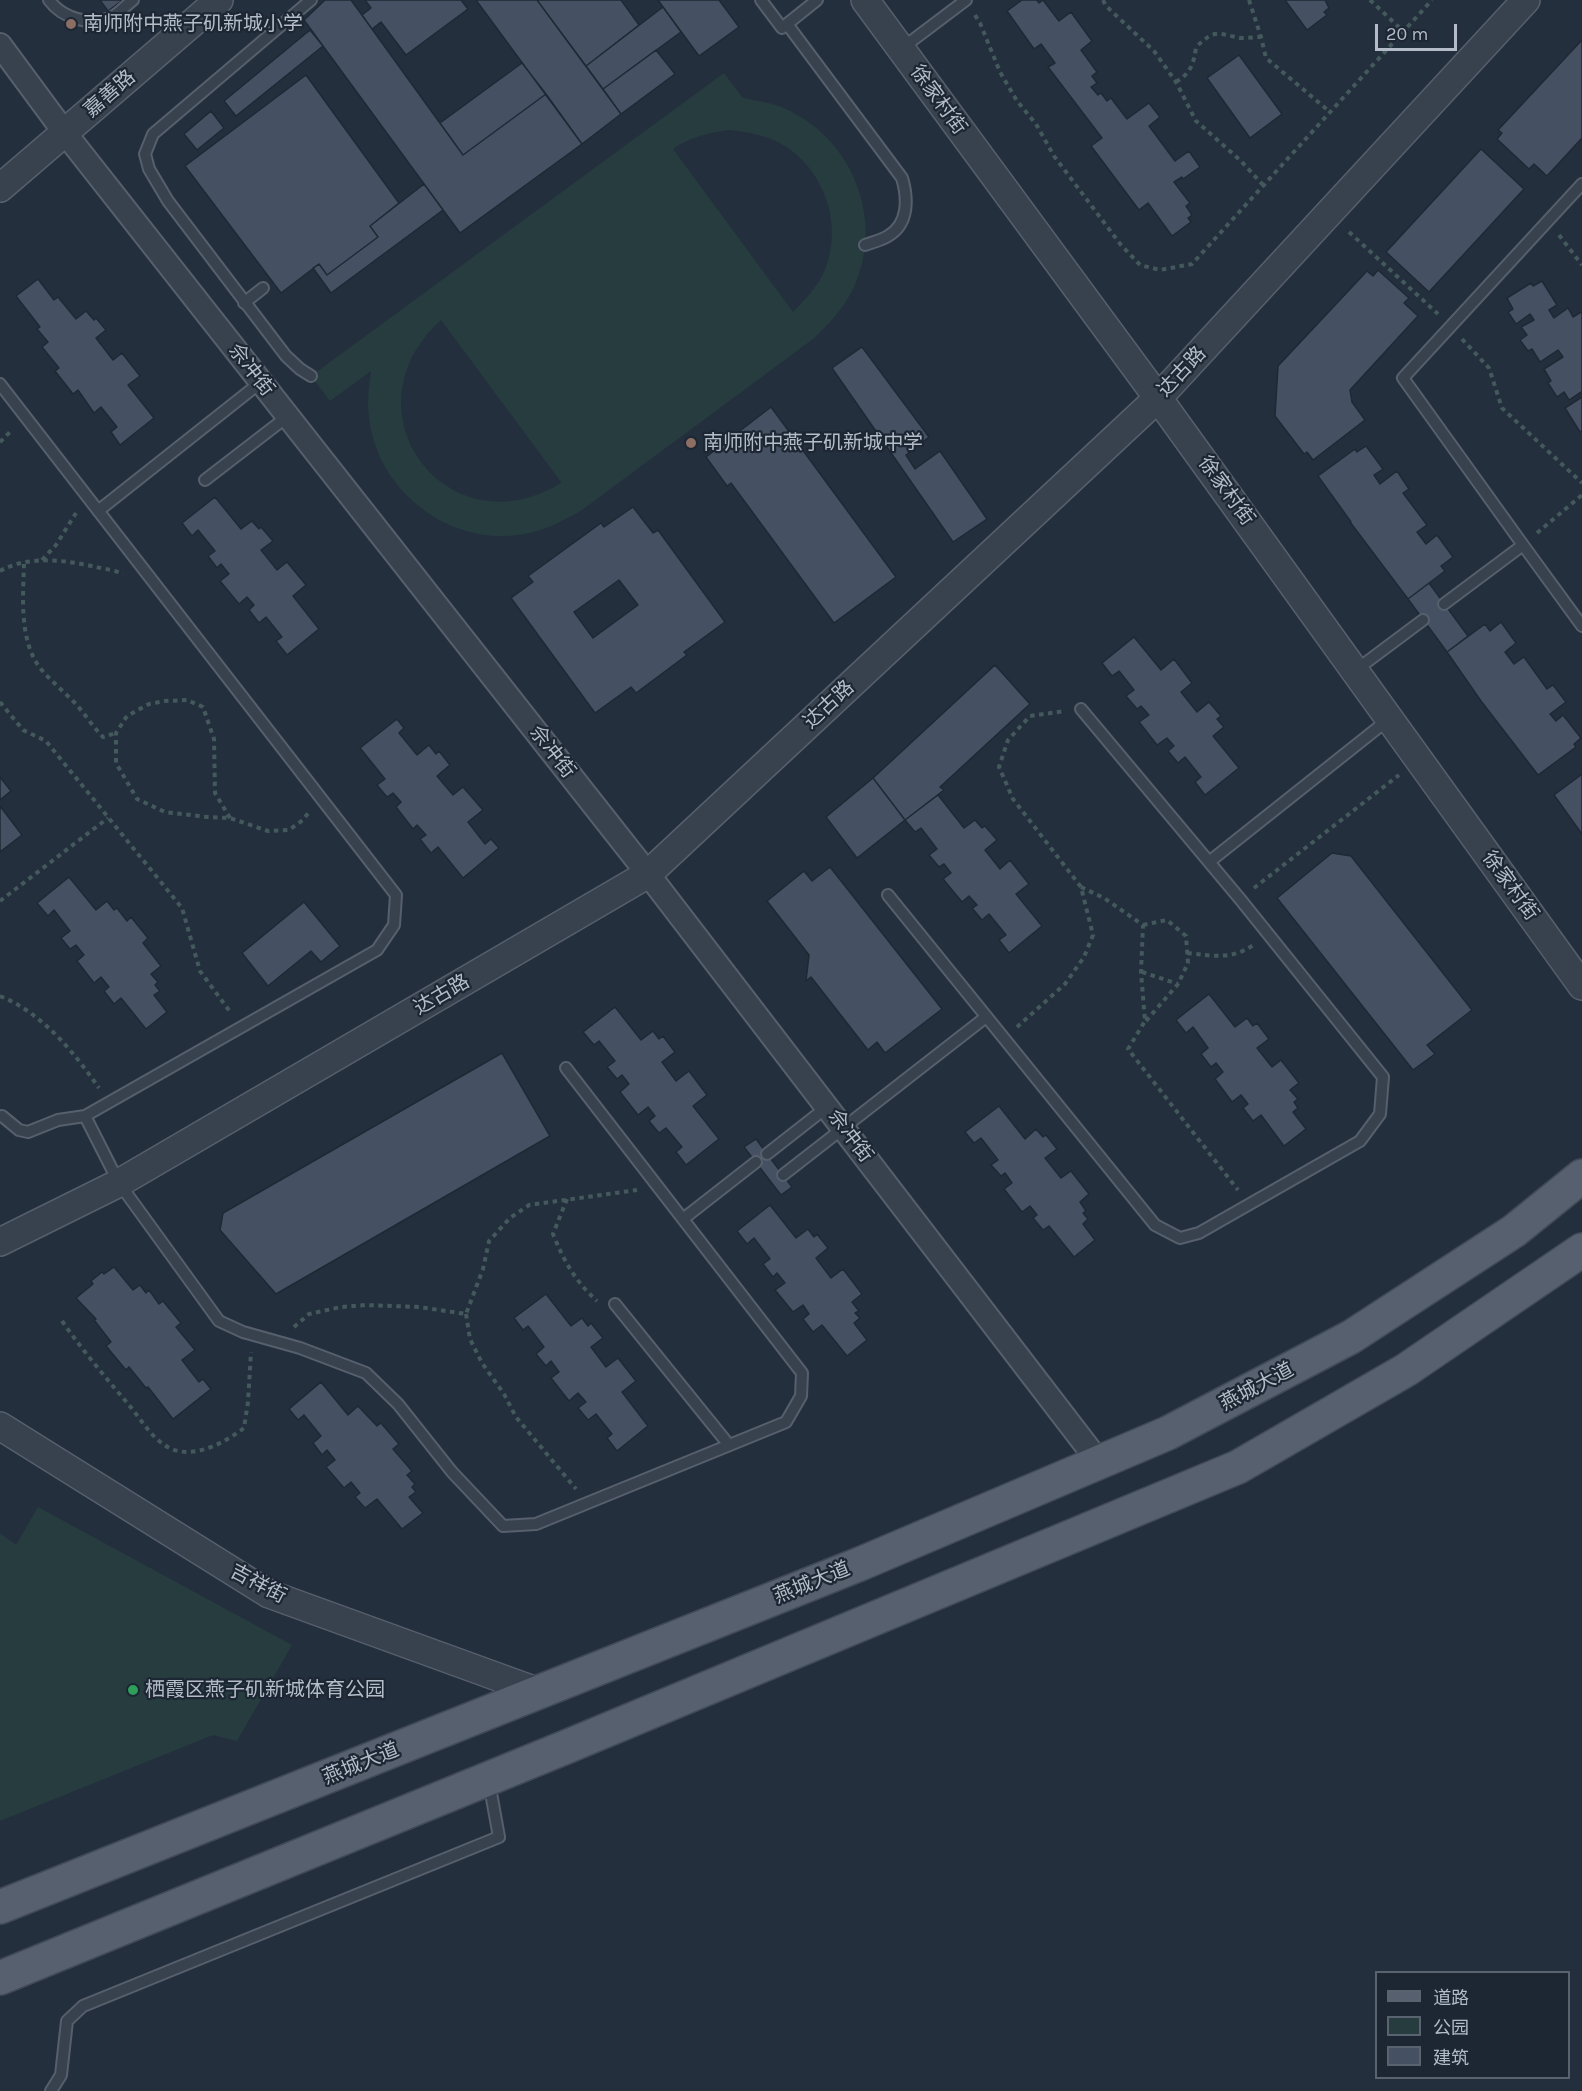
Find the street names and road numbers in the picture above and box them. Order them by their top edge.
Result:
street label: 徐家村街 [905,61,971,139]
street label: 嘉善路 [79,65,141,123]
street label: 佘冲街 [223,339,279,401]
street label: 达古路 [1153,342,1211,402]
street label: 徐家村街 [1193,452,1259,530]
street label: 达古路 [799,676,859,734]
street label: 佘冲街 [524,721,580,783]
street label: 徐家村街 [1477,847,1543,925]
street label: 达古路 [410,970,474,1020]
street label: 佘冲街 [822,1105,878,1167]
street label: 燕城大道 [1216,1358,1298,1416]
street label: 燕城大道 [770,1557,854,1609]
street label: 吉祥街 [226,1559,290,1609]
street label: 燕城大道 [319,1738,403,1790]

